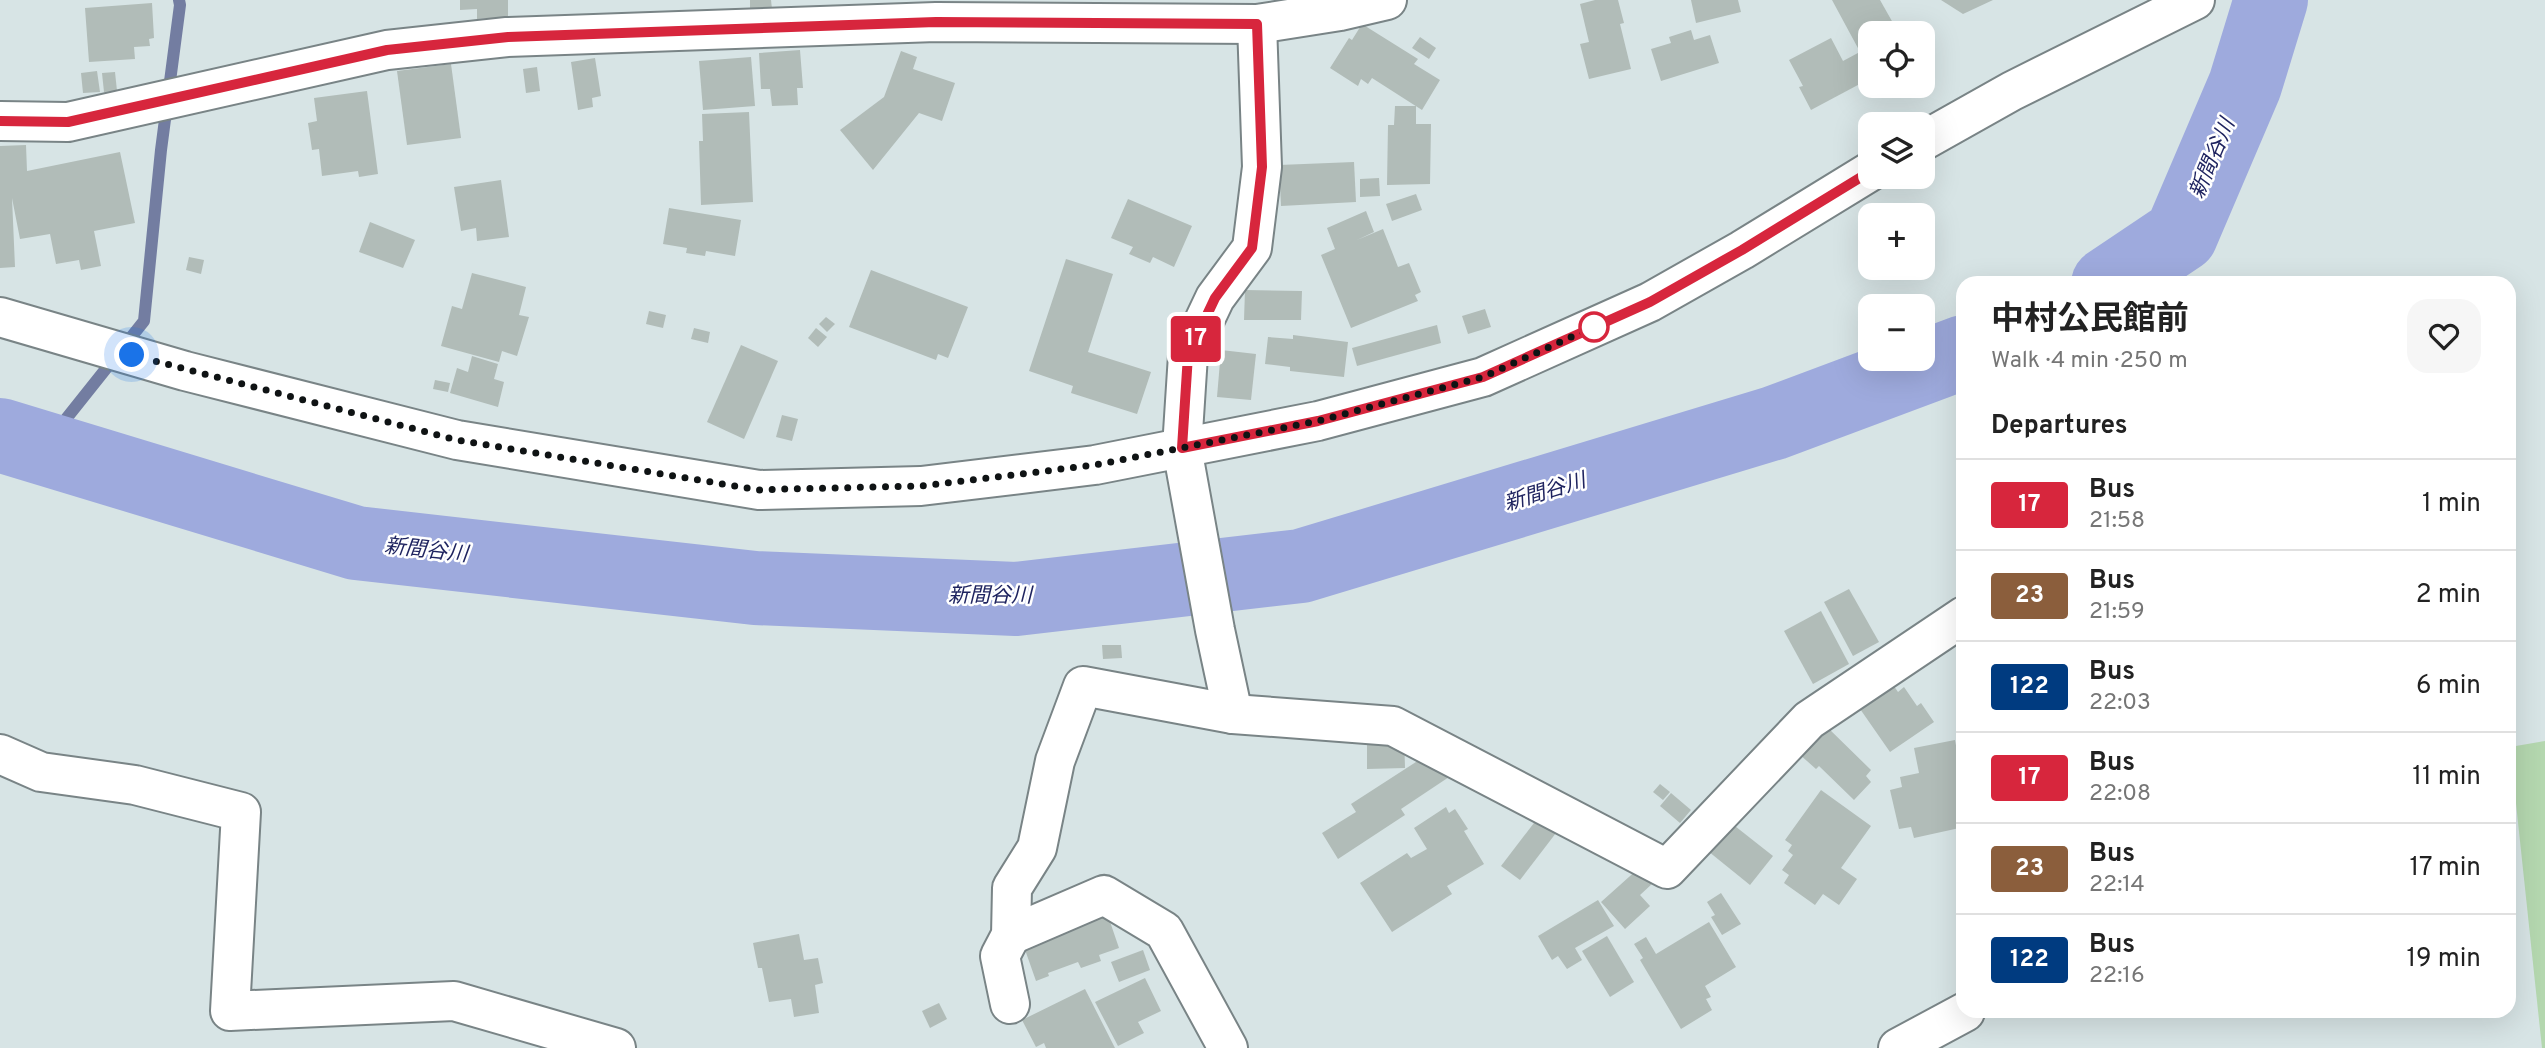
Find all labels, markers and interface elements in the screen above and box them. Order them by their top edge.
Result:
map controls [1858,21,1935,371]
button: locate [1858,21,1935,98]
button: layers [1858,112,1935,189]
water label: 新間谷川 [2184,113,2243,203]
button: + [1858,203,1935,280]
button: − [1858,294,1935,371]
button: heart [2407,299,2481,373]
text: 中村公民館前 [1991,300,2189,342]
unlabelled marker [1579,312,1609,342]
line badge: 17 [1164,316,1228,362]
text: 17 [1185,324,1207,354]
your location [114,337,149,372]
text: Walk · 4 min · 250 m [1991,347,2188,376]
text: Departures [1991,410,2128,443]
water label: 新間谷川 [1501,467,1591,518]
text: Bus [2089,474,2135,507]
text: 1 min [2422,488,2481,521]
text: 17 [2018,490,2041,520]
text: 21:58 [2089,507,2145,536]
water label: 新間谷川 [383,533,471,569]
text: Bus [2089,565,2135,598]
text: 2 min [2416,579,2481,612]
text: 23 [2015,581,2044,611]
water label: 新間谷川 [948,583,1034,610]
text: 21:59 [2089,598,2145,627]
text: Bus [2089,656,2135,689]
text: 6 min [2416,670,2481,703]
text: 122 [2010,672,2049,702]
text: 22:03 [2089,689,2151,718]
text: Bus [2089,747,2135,780]
text: 11 min [2412,761,2481,794]
text: 17 [2018,763,2041,793]
text: 22:08 [2089,780,2151,809]
text: Bus [2089,838,2135,871]
text: 17 min [2409,852,2481,885]
text: 23 [2015,854,2044,884]
text: 22:14 [2089,871,2145,900]
text: Bus [2089,929,2135,962]
text: 19 min [2406,943,2481,976]
text: 122 [2010,945,2049,975]
text: 22:16 [2089,962,2145,991]

